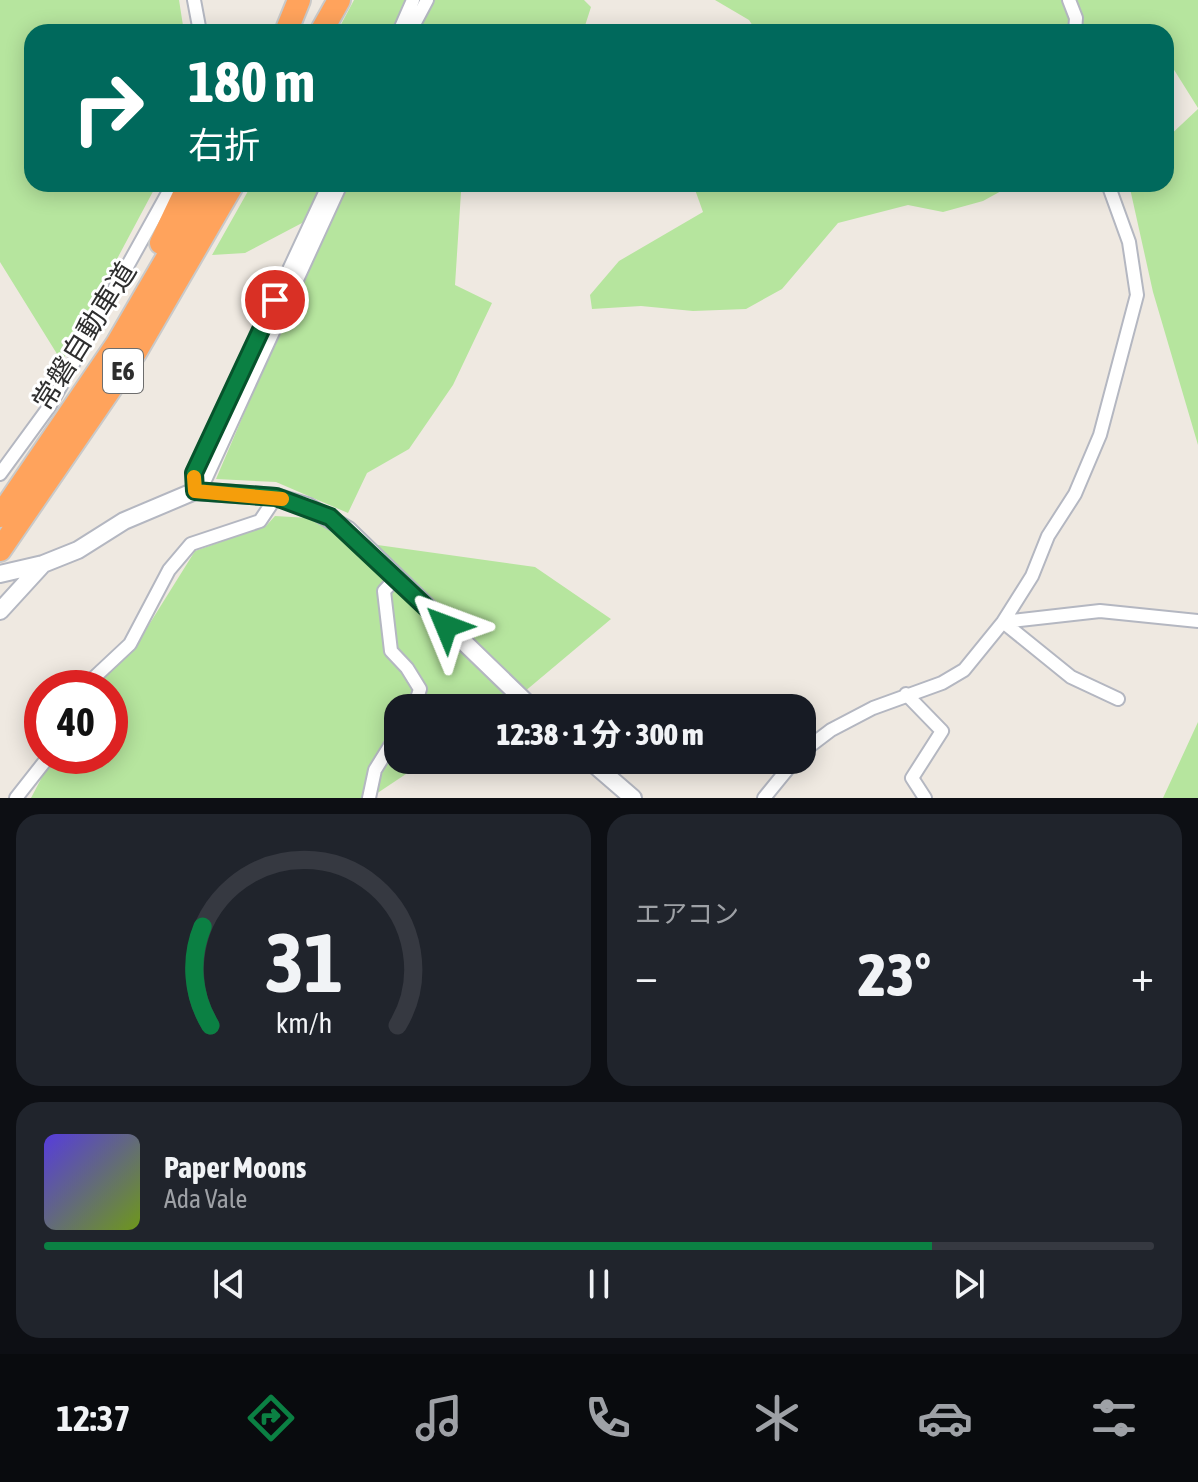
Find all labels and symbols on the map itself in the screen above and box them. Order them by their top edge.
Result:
street label: 常磐自動車道 [26,256,142,416]
pin [241,266,309,334]
road number: E6 [103,349,143,393]
position arrow [404,584,488,668]
speed limit sign: 40 [24,670,128,774]

